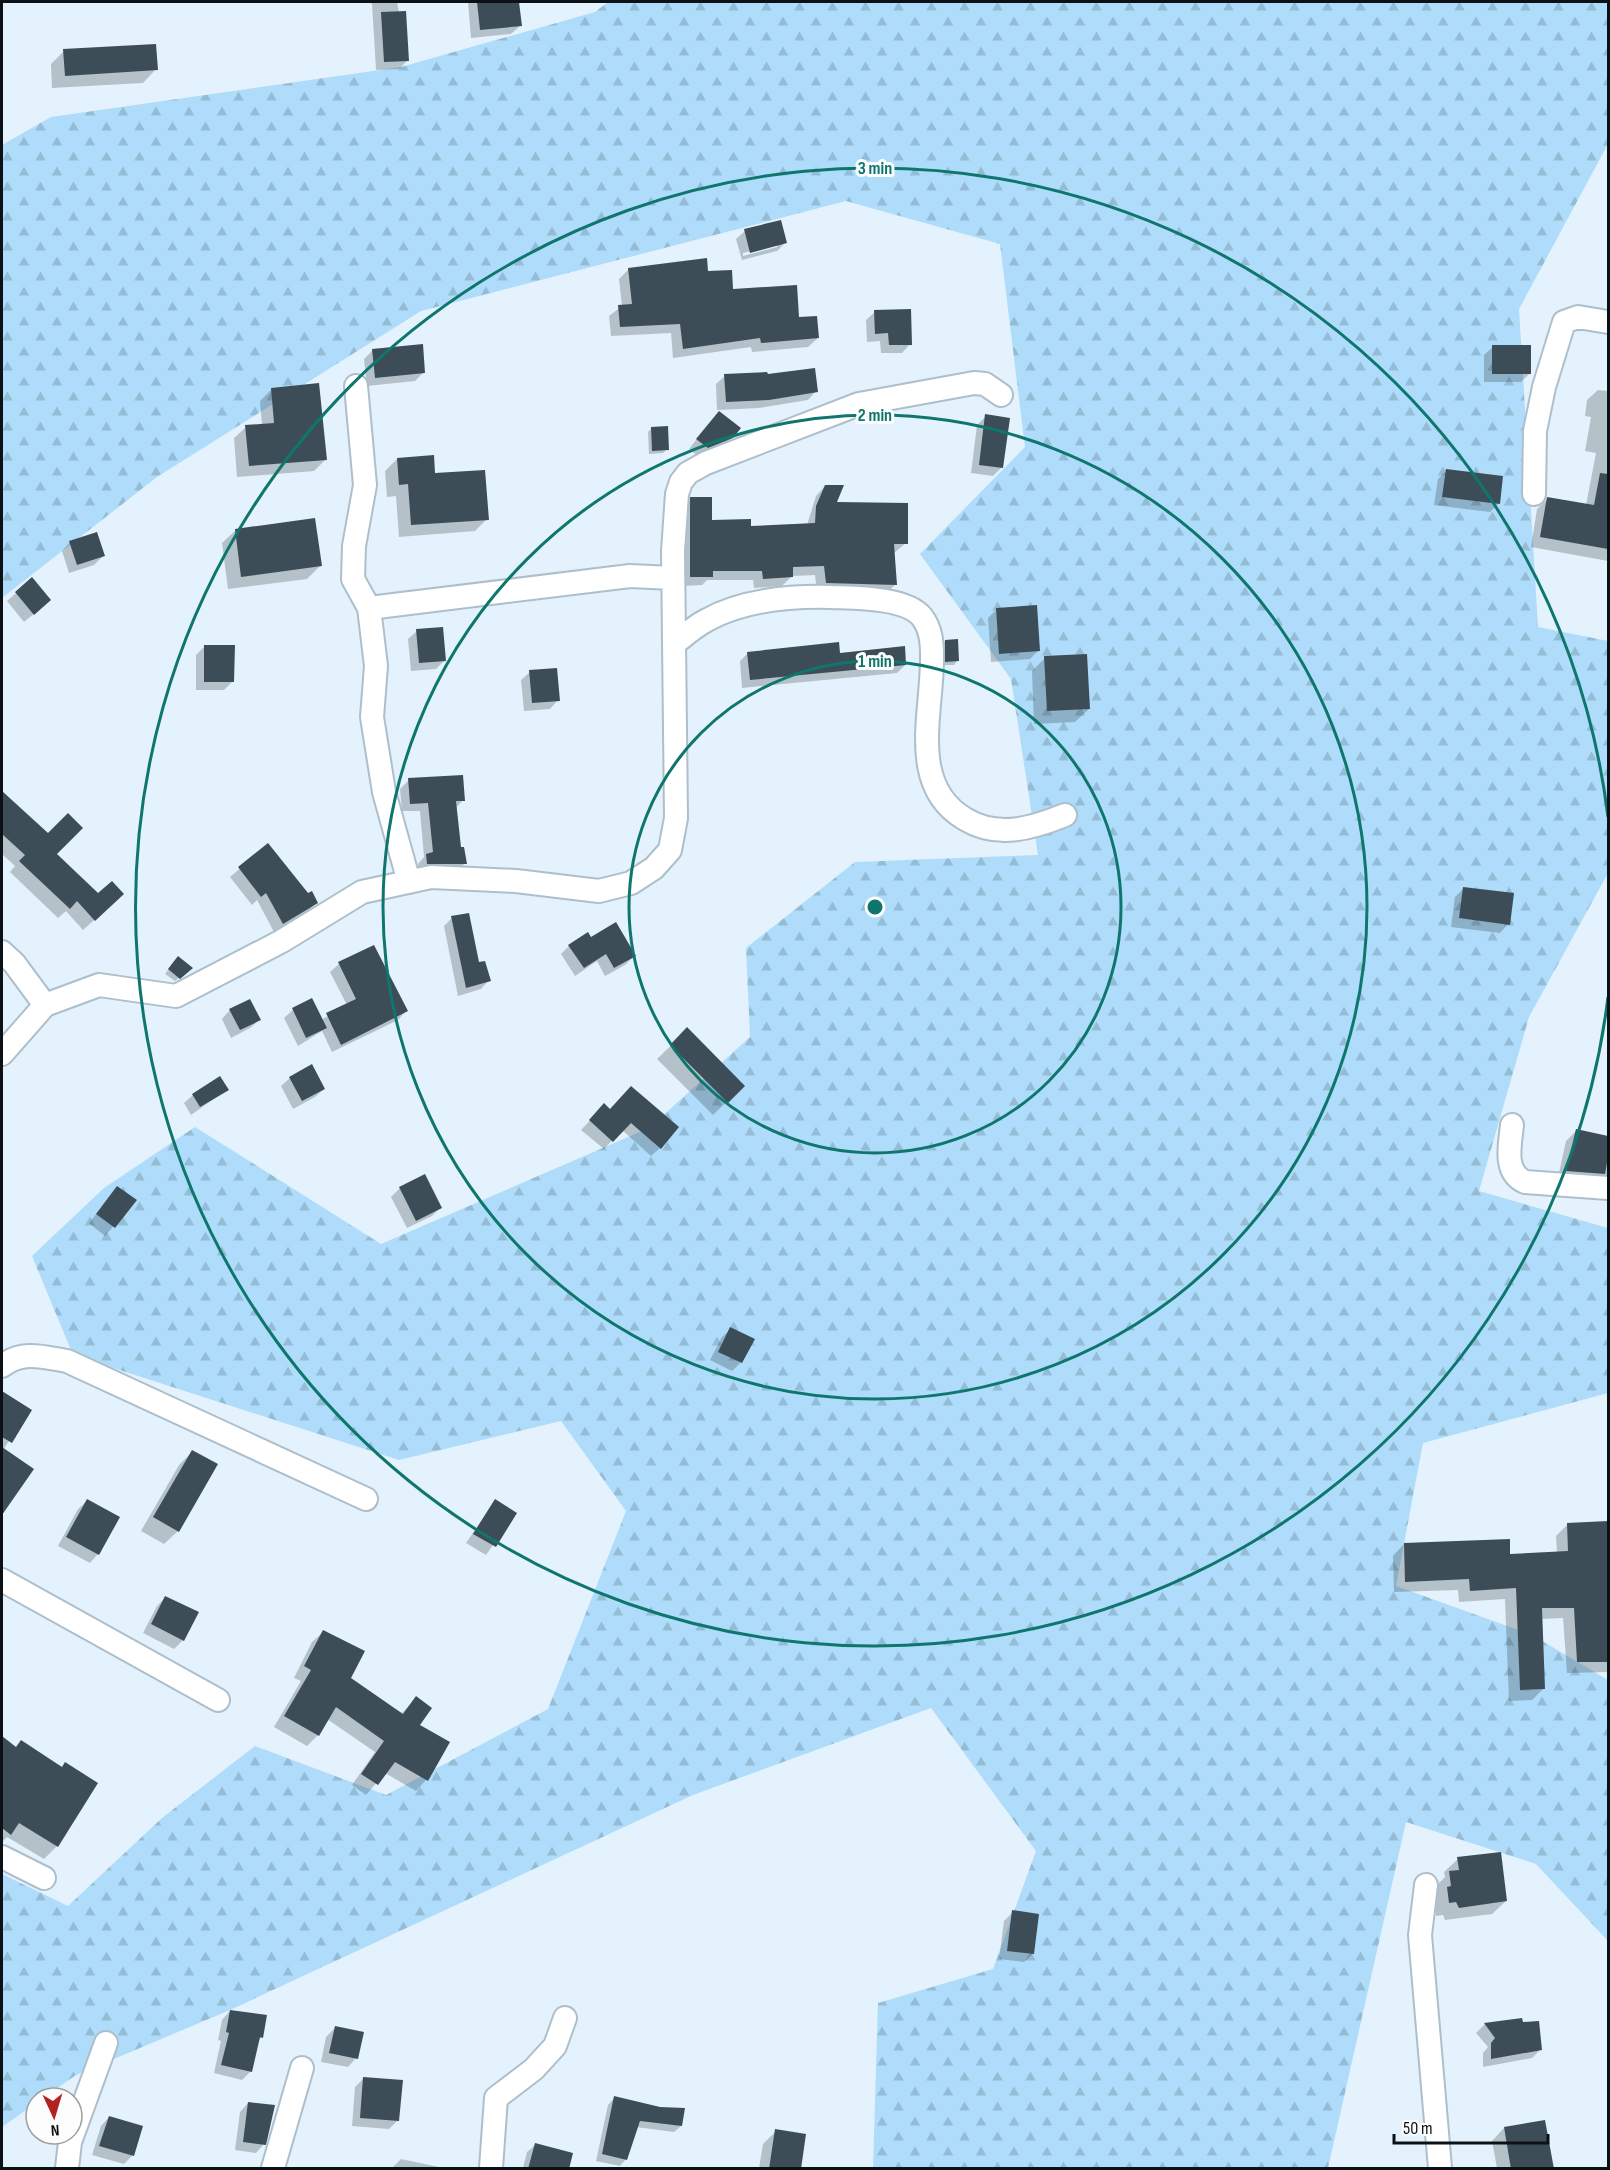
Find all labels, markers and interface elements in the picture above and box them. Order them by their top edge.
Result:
text: 3 min [858,158,892,179]
text: 2 min [858,405,892,426]
text: 1 min [858,651,892,672]
centre of rings [865,897,885,917]
north arrow [24,2086,84,2146]
scale bar [1394,2107,1548,2145]
text: 50 m [1403,2118,1433,2139]
text: N [50,2120,60,2139]

